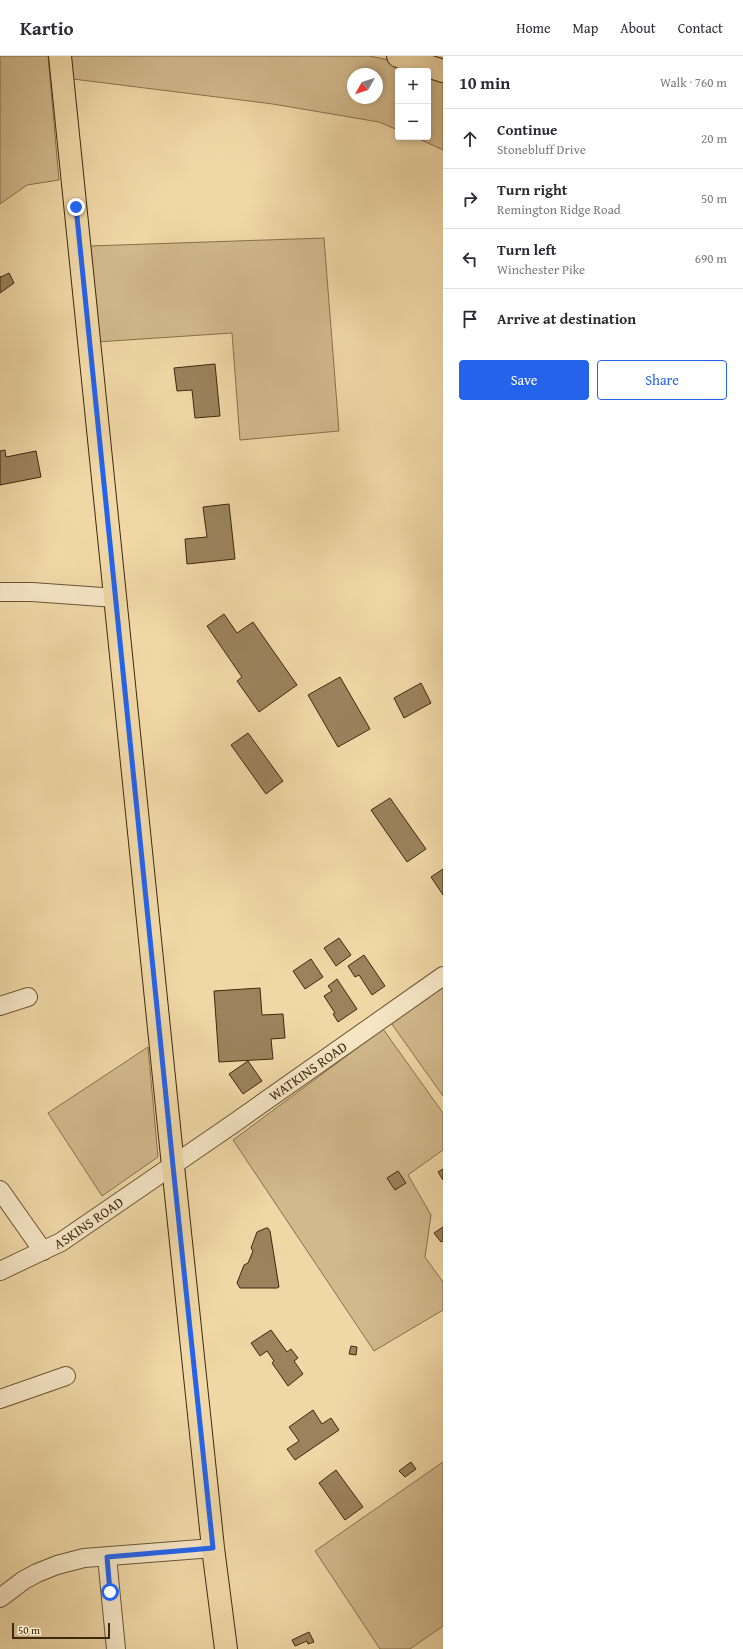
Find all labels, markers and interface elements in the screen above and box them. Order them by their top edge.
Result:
text: Kartio [20,14,74,42]
text: Home [516,18,551,38]
text: Map [573,18,598,38]
text: About [620,18,656,38]
text: Contact [678,18,723,38]
north arrow [347,68,383,104]
map controls [395,68,431,140]
button: + [395,68,431,104]
text: 10 min [459,70,510,95]
text: Walk · 760 m [660,73,727,92]
button: − [395,104,431,140]
text: Continue [497,119,558,140]
icon: ahead [459,128,481,150]
text: 20 m [701,129,727,148]
text: Stonebluff Drive [497,140,586,159]
text: Turn right [497,179,568,200]
icon: right [459,188,481,210]
text: 50 m [701,189,727,208]
route end [67,198,85,216]
text: Remington Ridge Road [497,200,621,219]
text: Turn left [497,239,556,260]
icon: left [459,248,481,270]
text: 690 m [695,249,727,268]
text: Winchester Pike [497,260,585,279]
icon: arrive [459,308,481,330]
text: Arrive at destination [497,308,636,329]
button: Save [459,360,589,400]
button: Share [597,360,727,400]
street label: WATKINS ROAD [265,1037,351,1106]
street label: ASKINS ROAD [51,1192,127,1254]
route start [101,1583,119,1601]
scale bar [12,1621,110,1640]
text: 50 m [18,1622,40,1638]

